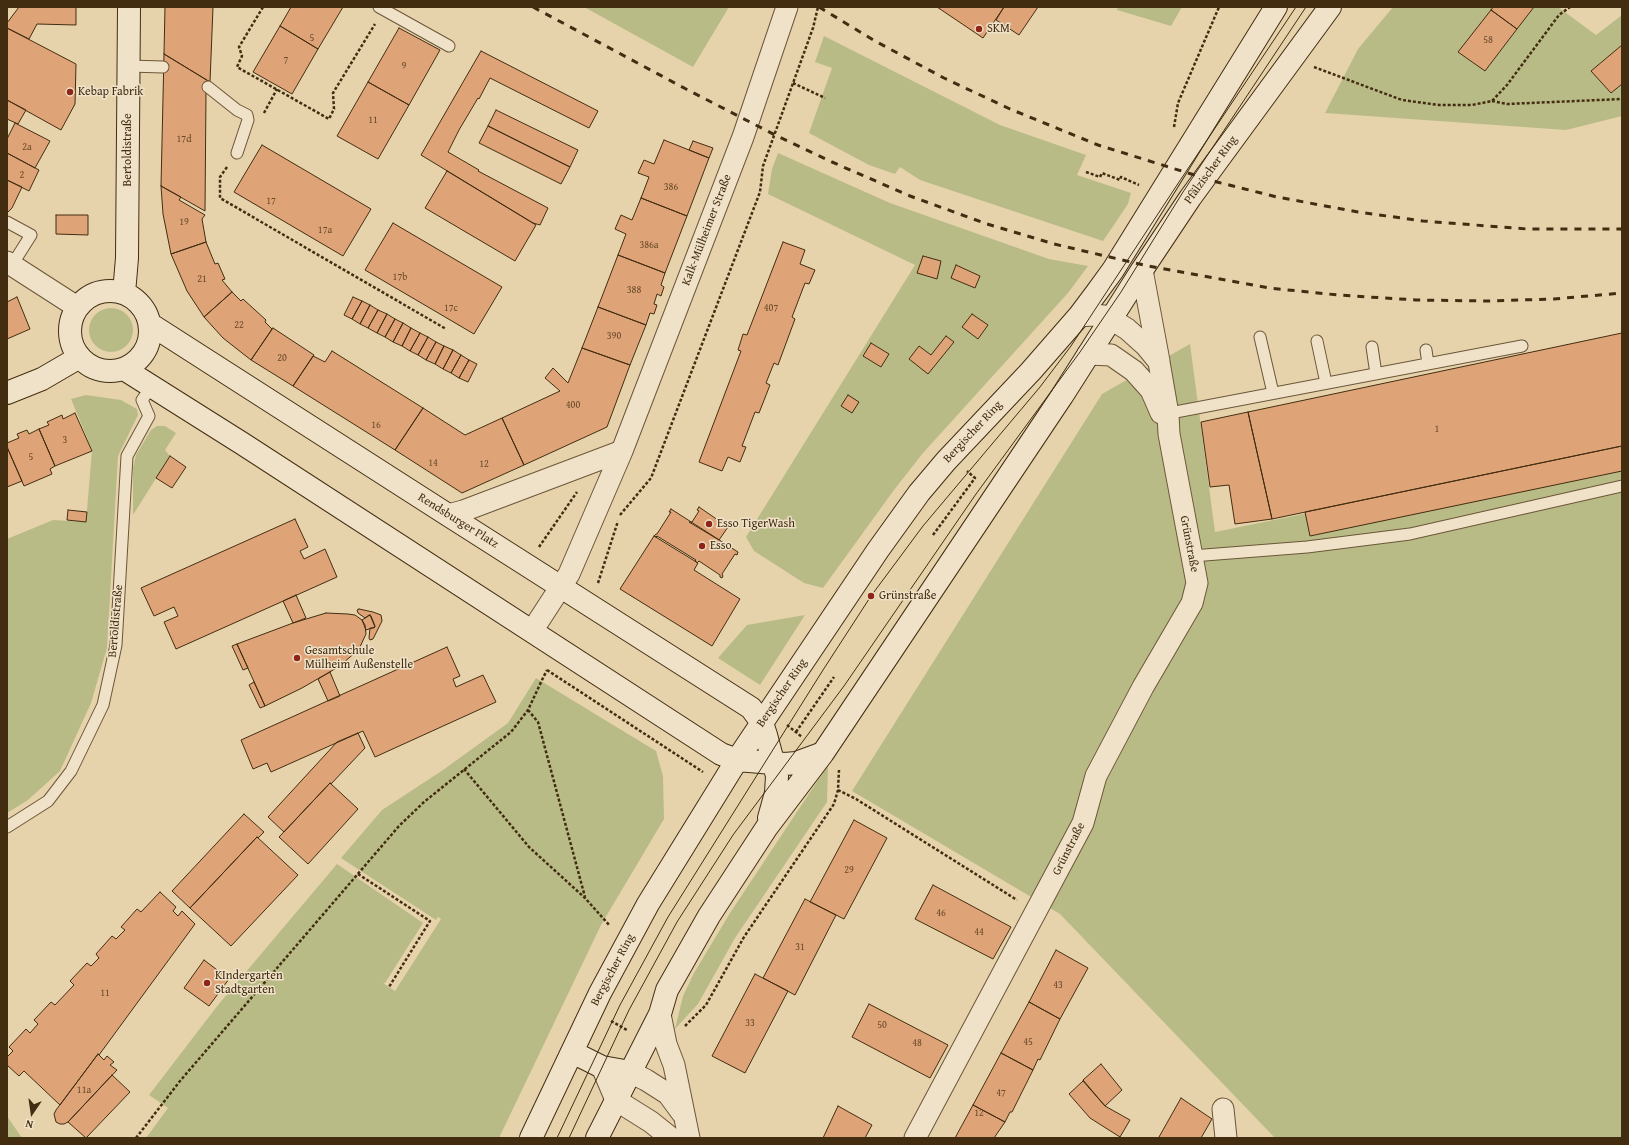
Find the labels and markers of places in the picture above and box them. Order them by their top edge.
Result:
place label: SKM [987,22,1010,36]
marker: SKM [974,24,984,34]
place label: Kebap Fabrik [78,85,143,99]
marker: Kebap Fabrik [65,87,75,97]
place label: Esso TigerWash [717,517,795,531]
marker: Esso TigerWash [704,519,714,529]
place label: Esso [710,539,732,553]
marker: Esso [697,541,707,551]
place label: Grünstraße [879,589,936,603]
marker: Grünstraße [866,591,876,601]
place label: Gesamtschule Mülheim Außenstelle [305,644,413,672]
marker: Gesamtschule Mülheim Außenstelle [292,653,302,663]
place label: KIndergarten Stadtgarten [215,969,283,997]
marker: KIndergarten Stadtgarten [202,978,212,988]

